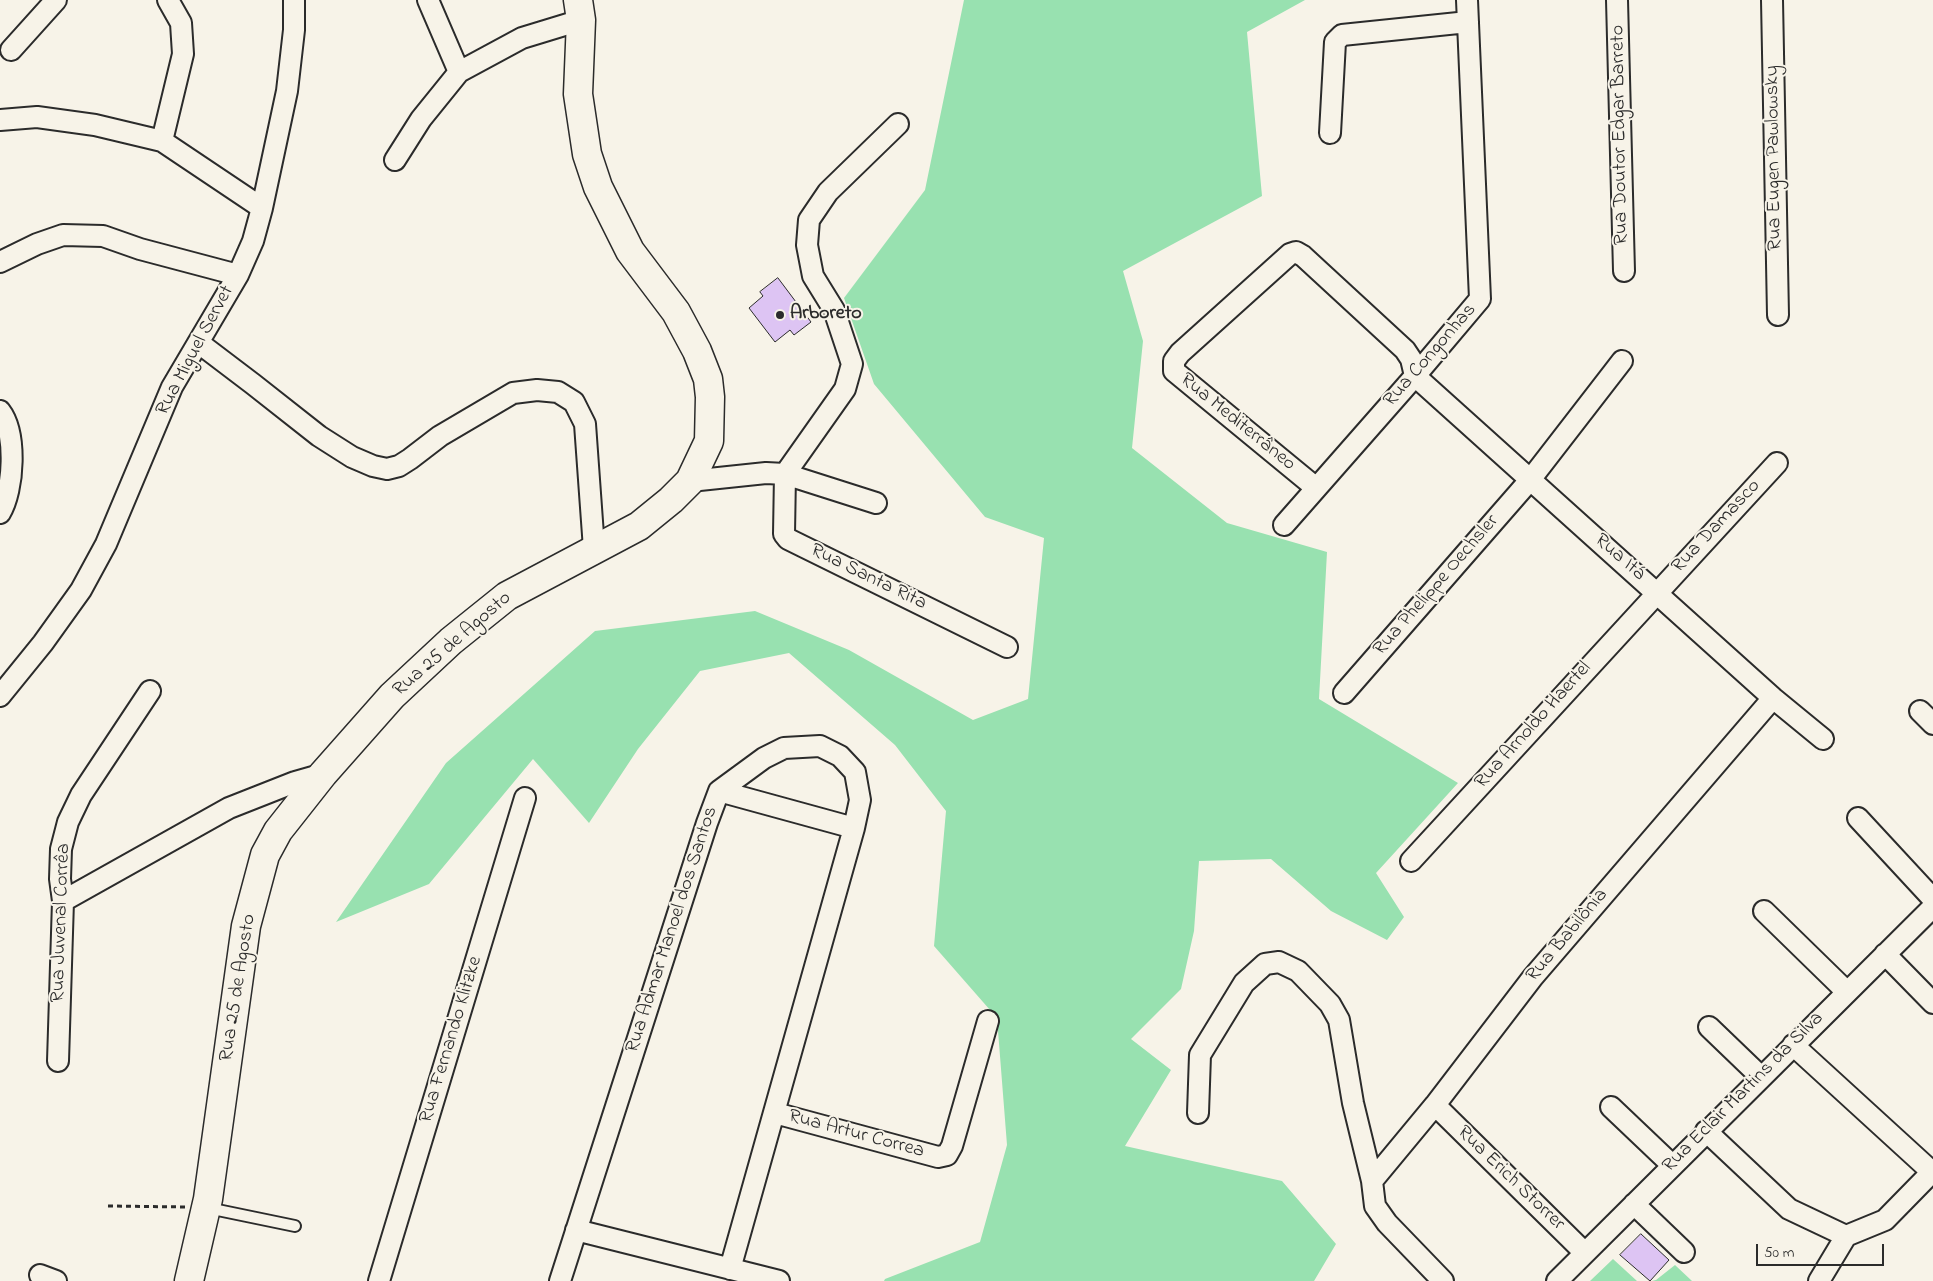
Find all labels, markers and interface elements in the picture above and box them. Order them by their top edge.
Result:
street label: Rua Doutor Edgar Barreto [1607,25,1635,245]
street label: Rua Eugen Pawlowsky [1761,65,1789,251]
street label: Rua Miguel Servet [152,282,240,420]
street label: Rua Congonhas [1380,299,1482,413]
place label: Arboreto [790,303,862,327]
marker: Arboreto [774,309,786,321]
street label: Rua Mediterrâneo [1174,369,1300,477]
street label: Rua Damasco [1667,475,1767,579]
street label: Rua Phelippe Oechsler [1369,511,1505,661]
street label: Rua Itá [1589,529,1649,587]
street label: Rua Santa Rita [806,540,930,616]
street label: Rua 25 de Agosto [389,587,517,703]
street label: Rua Arnoldo Haertel [1471,657,1597,795]
street label: Rua Admar Manoel dos Santos [622,804,724,1056]
street label: Rua Juvenal Corrêa [47,843,77,1003]
street label: Rua Babilônia [1522,884,1614,988]
street label: Rua 25 de Agosto [216,913,262,1063]
street label: Rua Fernando Klitzke [415,954,489,1126]
street label: Rua Eclair Martins da Silva [1658,1007,1830,1179]
street label: Rua Artur Correa [785,1105,927,1165]
street label: Rua Erich Storrer [1451,1121,1569,1237]
scale bar [1758,1234,1886,1266]
text: 50 m [1764,1242,1794,1264]

